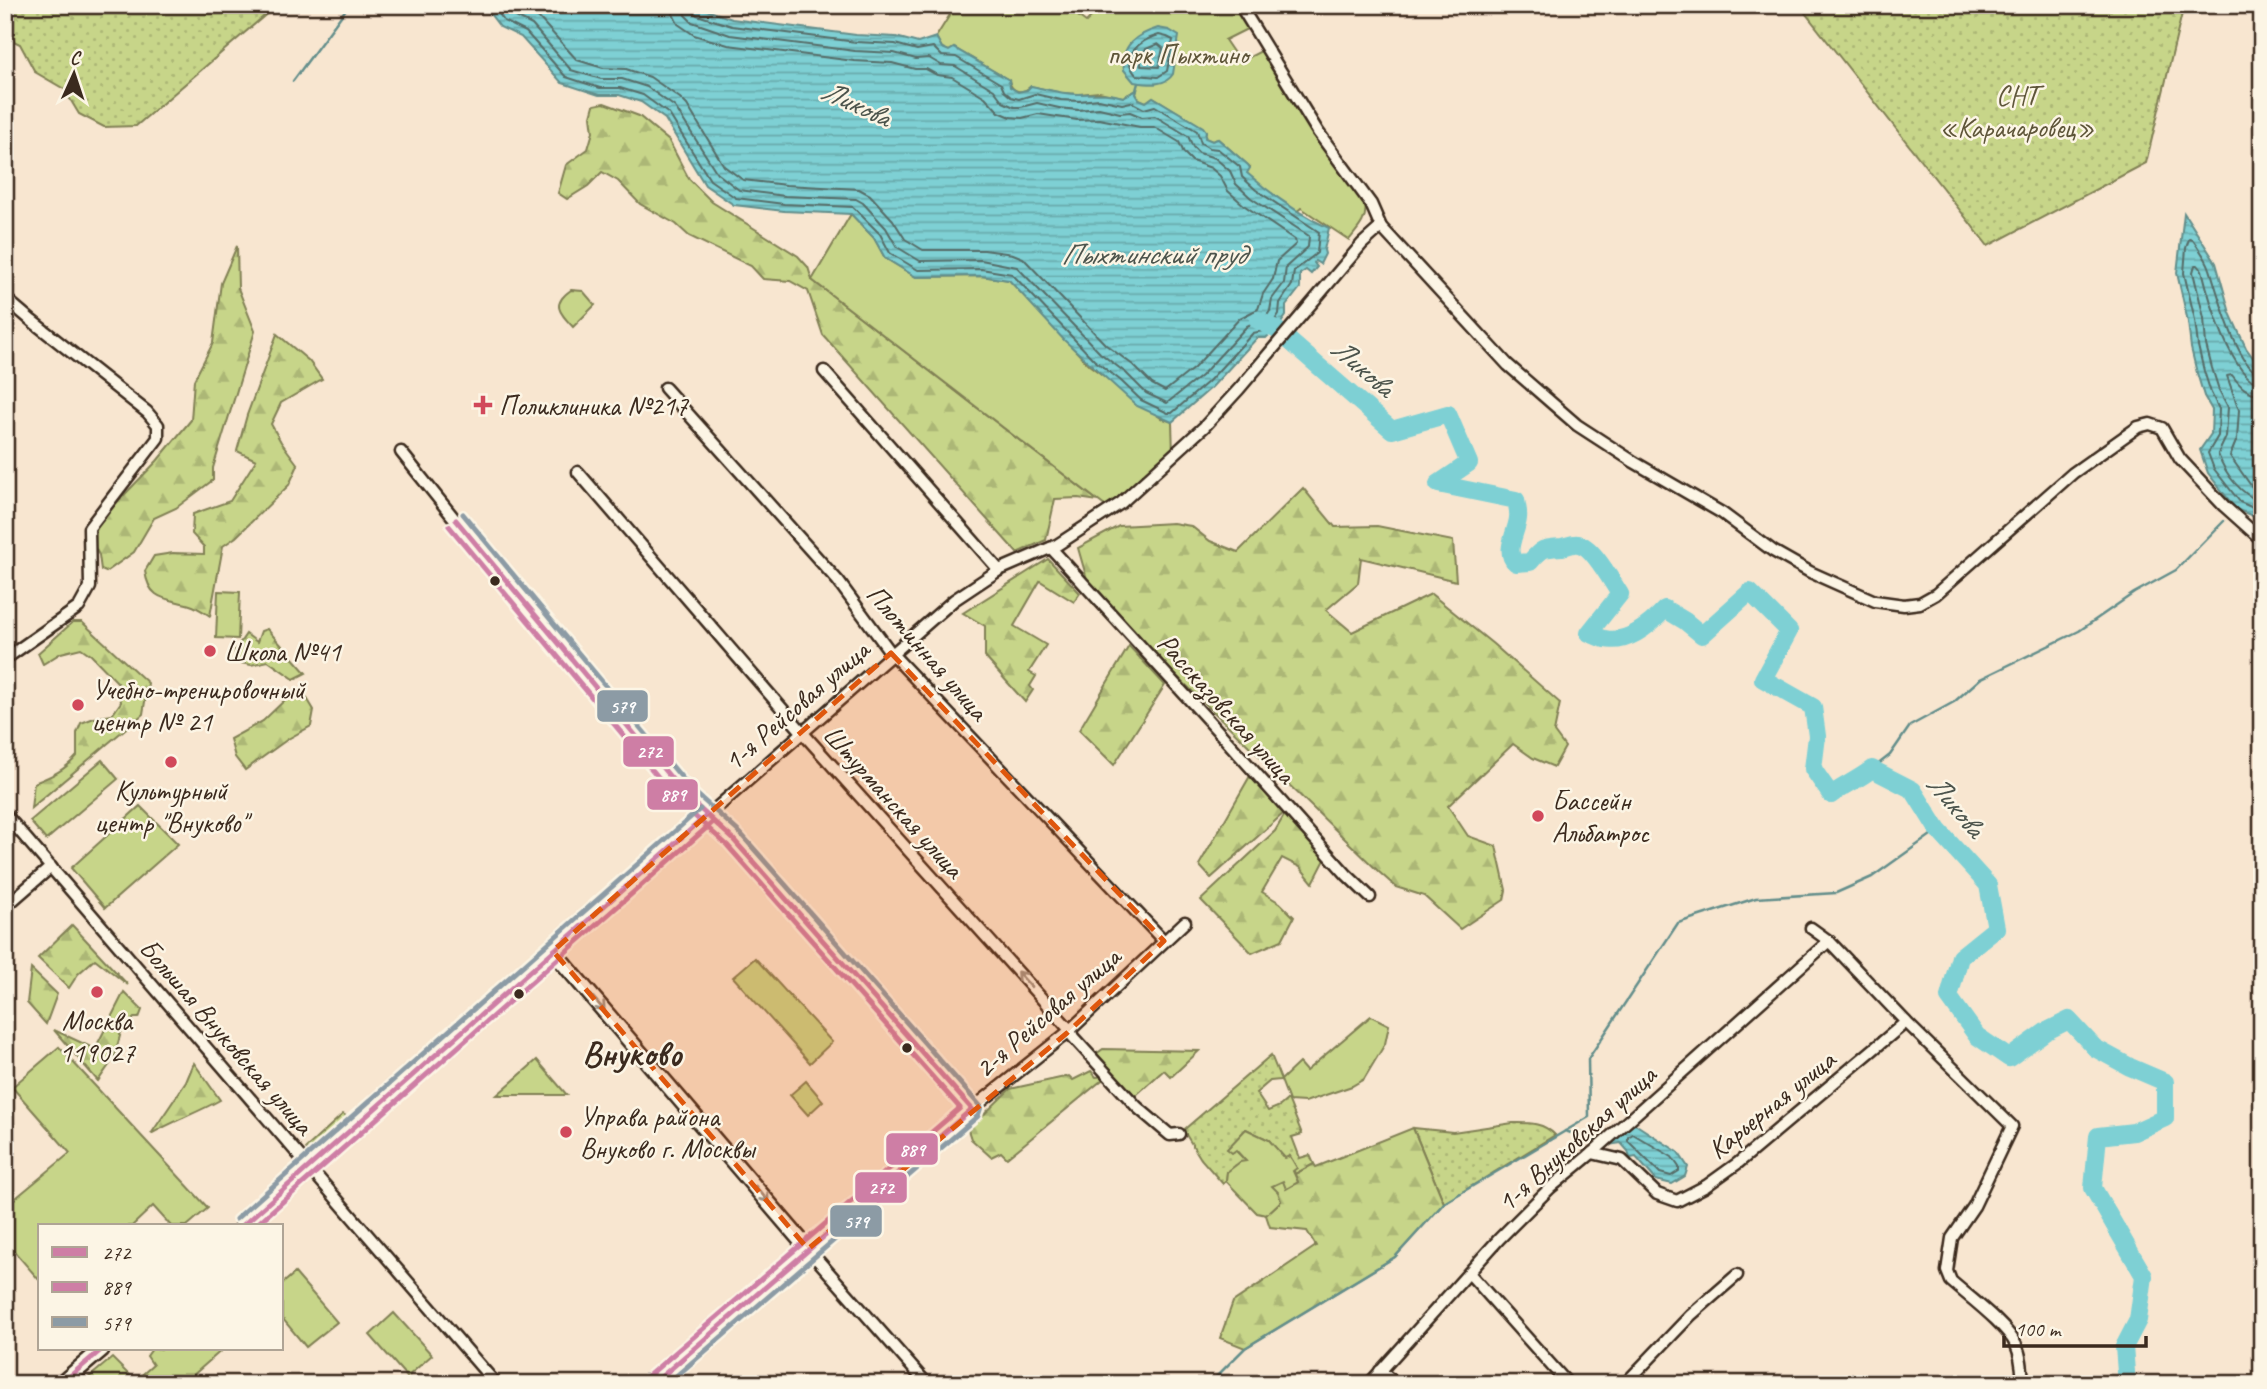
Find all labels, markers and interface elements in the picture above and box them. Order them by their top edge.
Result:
park label: парк Пыхтино [1107,37,1252,72]
north arrow [38,38,108,108]
text: С [70,46,83,70]
water label: Ликова [815,71,900,137]
park label: СНТ «Карачаровец» [1939,78,2095,145]
water label: Пыхтинский пруд [1061,235,1251,273]
water label: Ликова [1323,329,1405,407]
place label: Поликлиника №217 [499,388,689,423]
marker: Поликлиника №217 [473,395,493,415]
unlabelled marker [488,574,502,588]
street label: Плотинная улица [859,577,997,729]
street label: Рассказовская улица [1149,626,1304,793]
street label: 1-я Рейсовая улица [716,631,878,778]
place label: Школа №41 [224,634,342,669]
marker: Школа №41 [202,643,218,659]
place label: Учебно-тренировочный центр № 21 [92,672,306,739]
line badge: 579 [596,689,649,723]
text: 579 [609,695,637,719]
marker: Учебно-тренировочный центр № 21 [70,697,86,713]
street label: Штурманская улица [816,717,973,887]
line badge: 272 [622,735,675,768]
text: 272 [636,740,664,764]
marker: Культурный центр "Внуково" [163,754,179,770]
water label: Ликова [1918,765,1996,848]
place label: Культурный центр "Внуково" [95,773,252,840]
line badge: 889 [646,778,699,811]
text: 889 [660,783,688,807]
place label: Бассейн Альбатрос [1552,783,1651,850]
marker: Бассейн Альбатрос [1530,808,1546,824]
street label: Большая Внуковская улица [132,931,323,1143]
street label: 2-я Рейсовая улица [967,938,1129,1085]
one-way arrow [1016,971,1033,988]
marker: Москва 119027 [89,984,105,1000]
unlabelled marker [512,987,526,1001]
one-way arrow [590,994,606,1012]
place label: Москва 119027 [59,1003,136,1070]
district label: Внуково [582,1031,684,1076]
unlabelled marker [900,1041,914,1055]
street label: Карьерная улица [1700,1041,1844,1166]
street label: 1-я Внуковская улица [1489,1056,1665,1219]
place label: Управа района Внуково г. Москвы [580,1099,757,1166]
marker: Управа района Внуково г. Москвы [558,1124,574,1140]
line badge: 889 [885,1132,939,1166]
text: 889 [899,1138,927,1162]
line badge: 272 [854,1171,908,1204]
text: 272 [868,1176,896,1200]
one-way arrow [754,1185,770,1203]
line badge: 579 [829,1204,883,1238]
text: 579 [843,1210,871,1234]
legend [38,1224,284,1350]
text: 272 [102,1240,132,1266]
text: 889 [102,1274,132,1300]
scale bar [2004,1305,2146,1349]
text: 579 [102,1310,132,1336]
text: 100 m [2015,1316,2062,1342]

